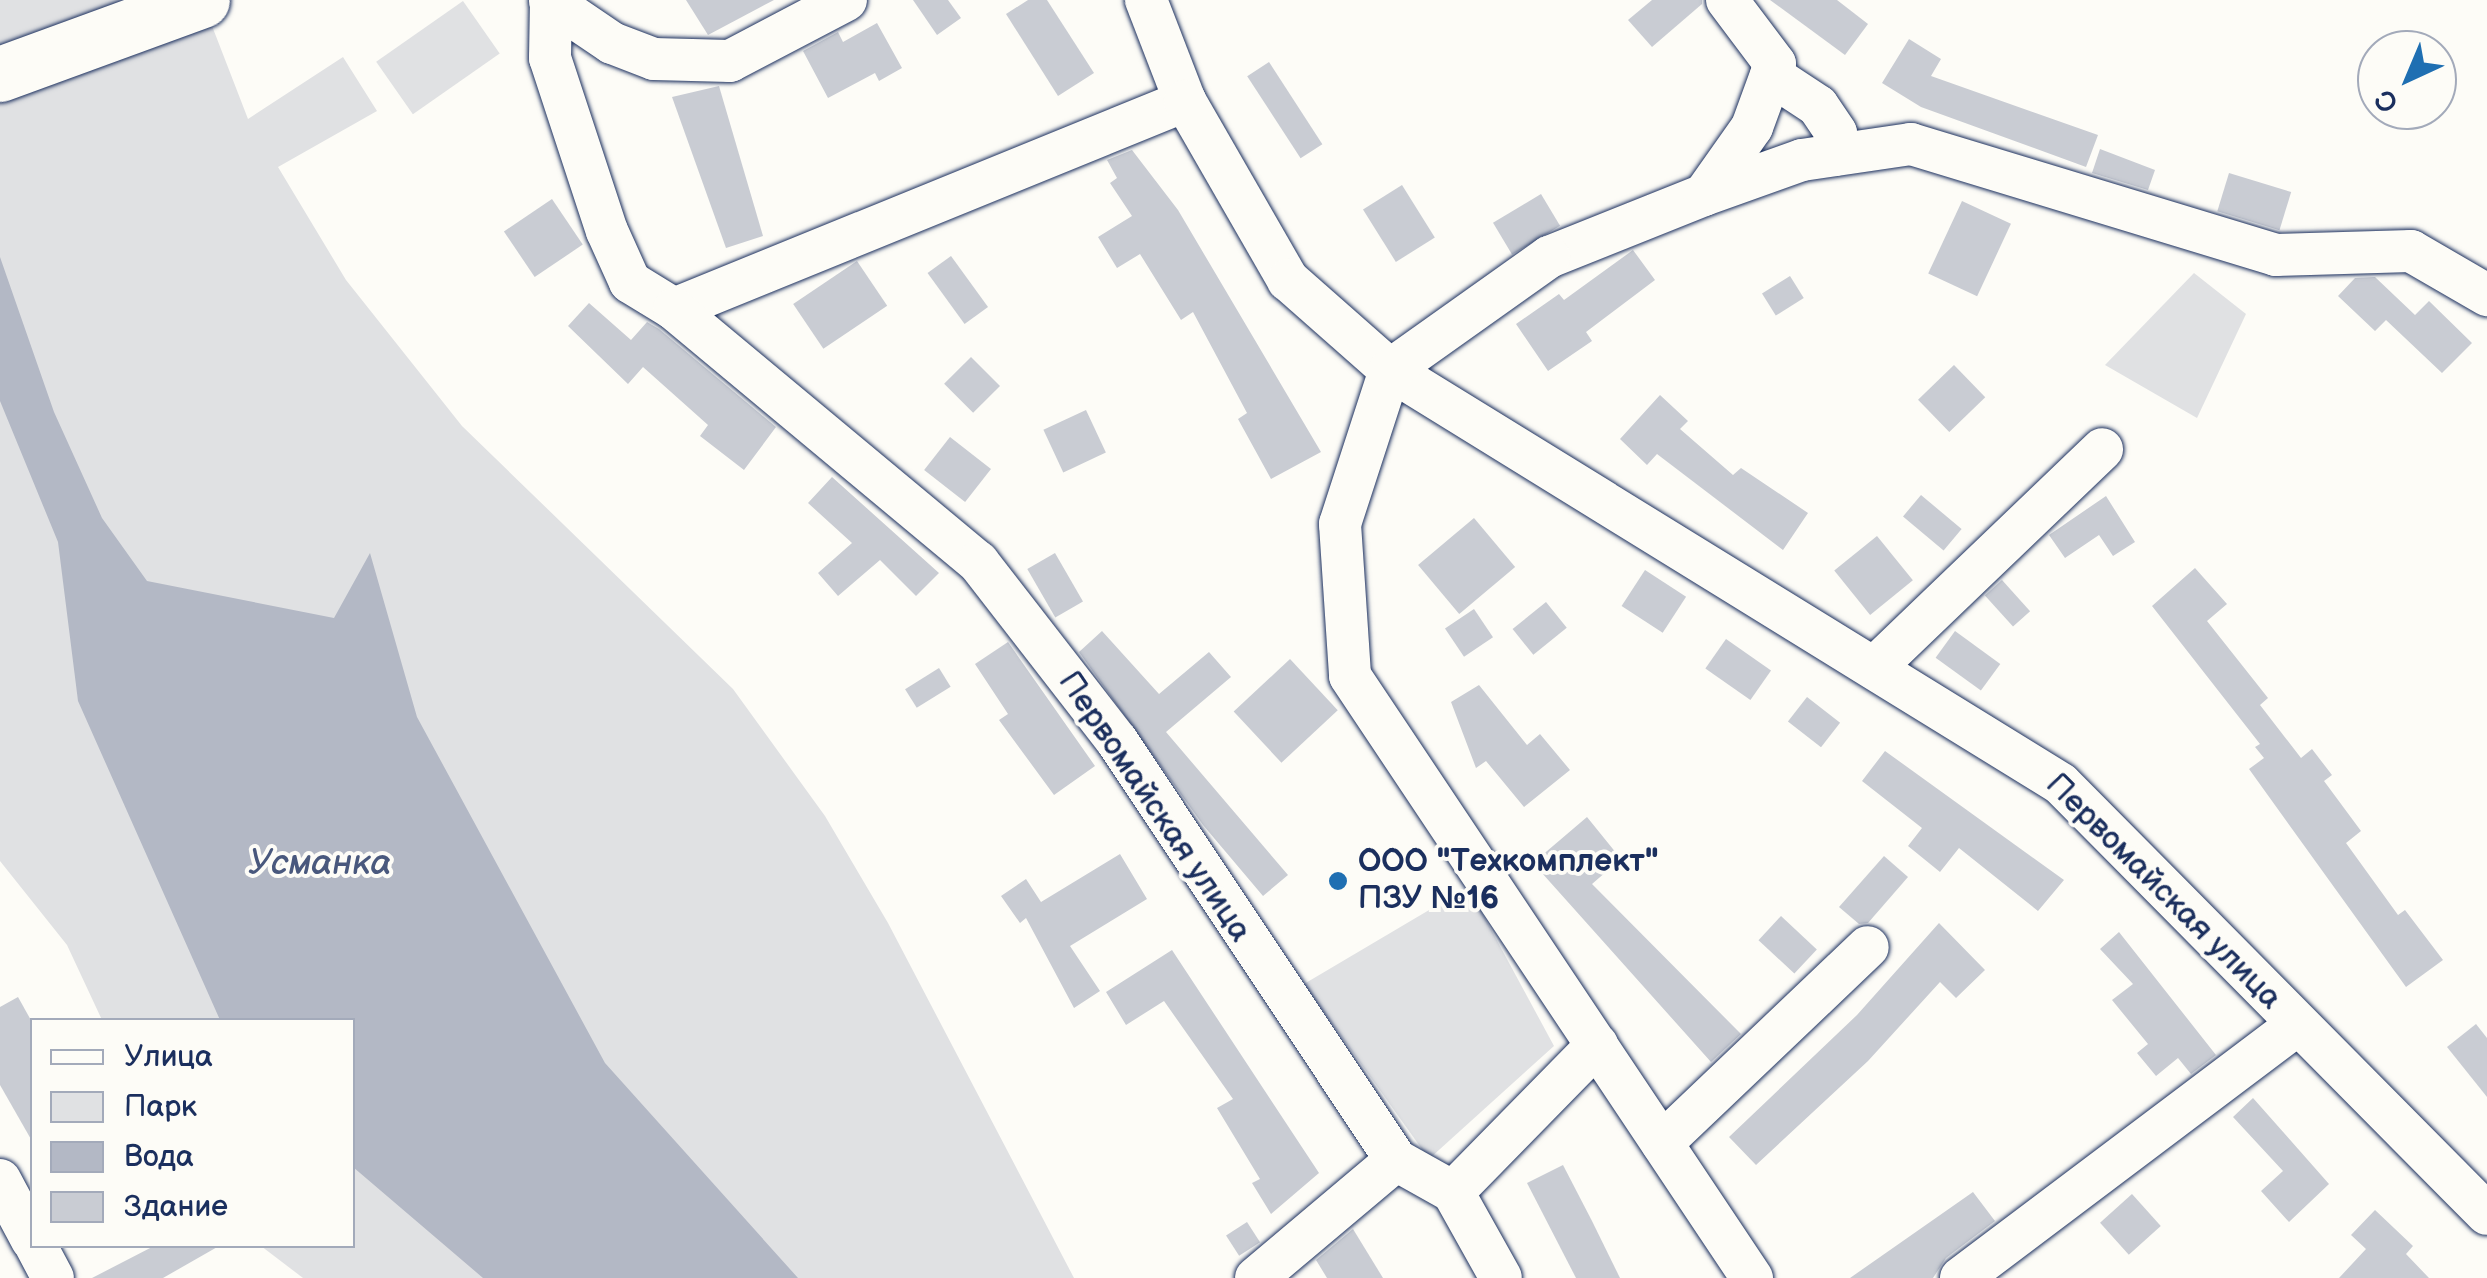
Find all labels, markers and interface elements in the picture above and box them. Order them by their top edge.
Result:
north arrow [2357,30,2457,130]
text: С [2369,82,2406,119]
street label: Первомайская улица [1049,665,1259,949]
street label: Первомайская улица [2037,766,2289,1018]
water label: Усманка [249,843,391,885]
place label: ООО "Техкомплект" ПЗУ №16 [1358,844,1659,919]
marker: ООО "Техкомплект" ПЗУ №16 [1327,870,1349,892]
legend [30,1018,355,1248]
text: Улица [124,1039,213,1075]
text: Парк [124,1089,197,1125]
text: Вода [124,1139,194,1175]
text: Здание [124,1189,228,1225]

